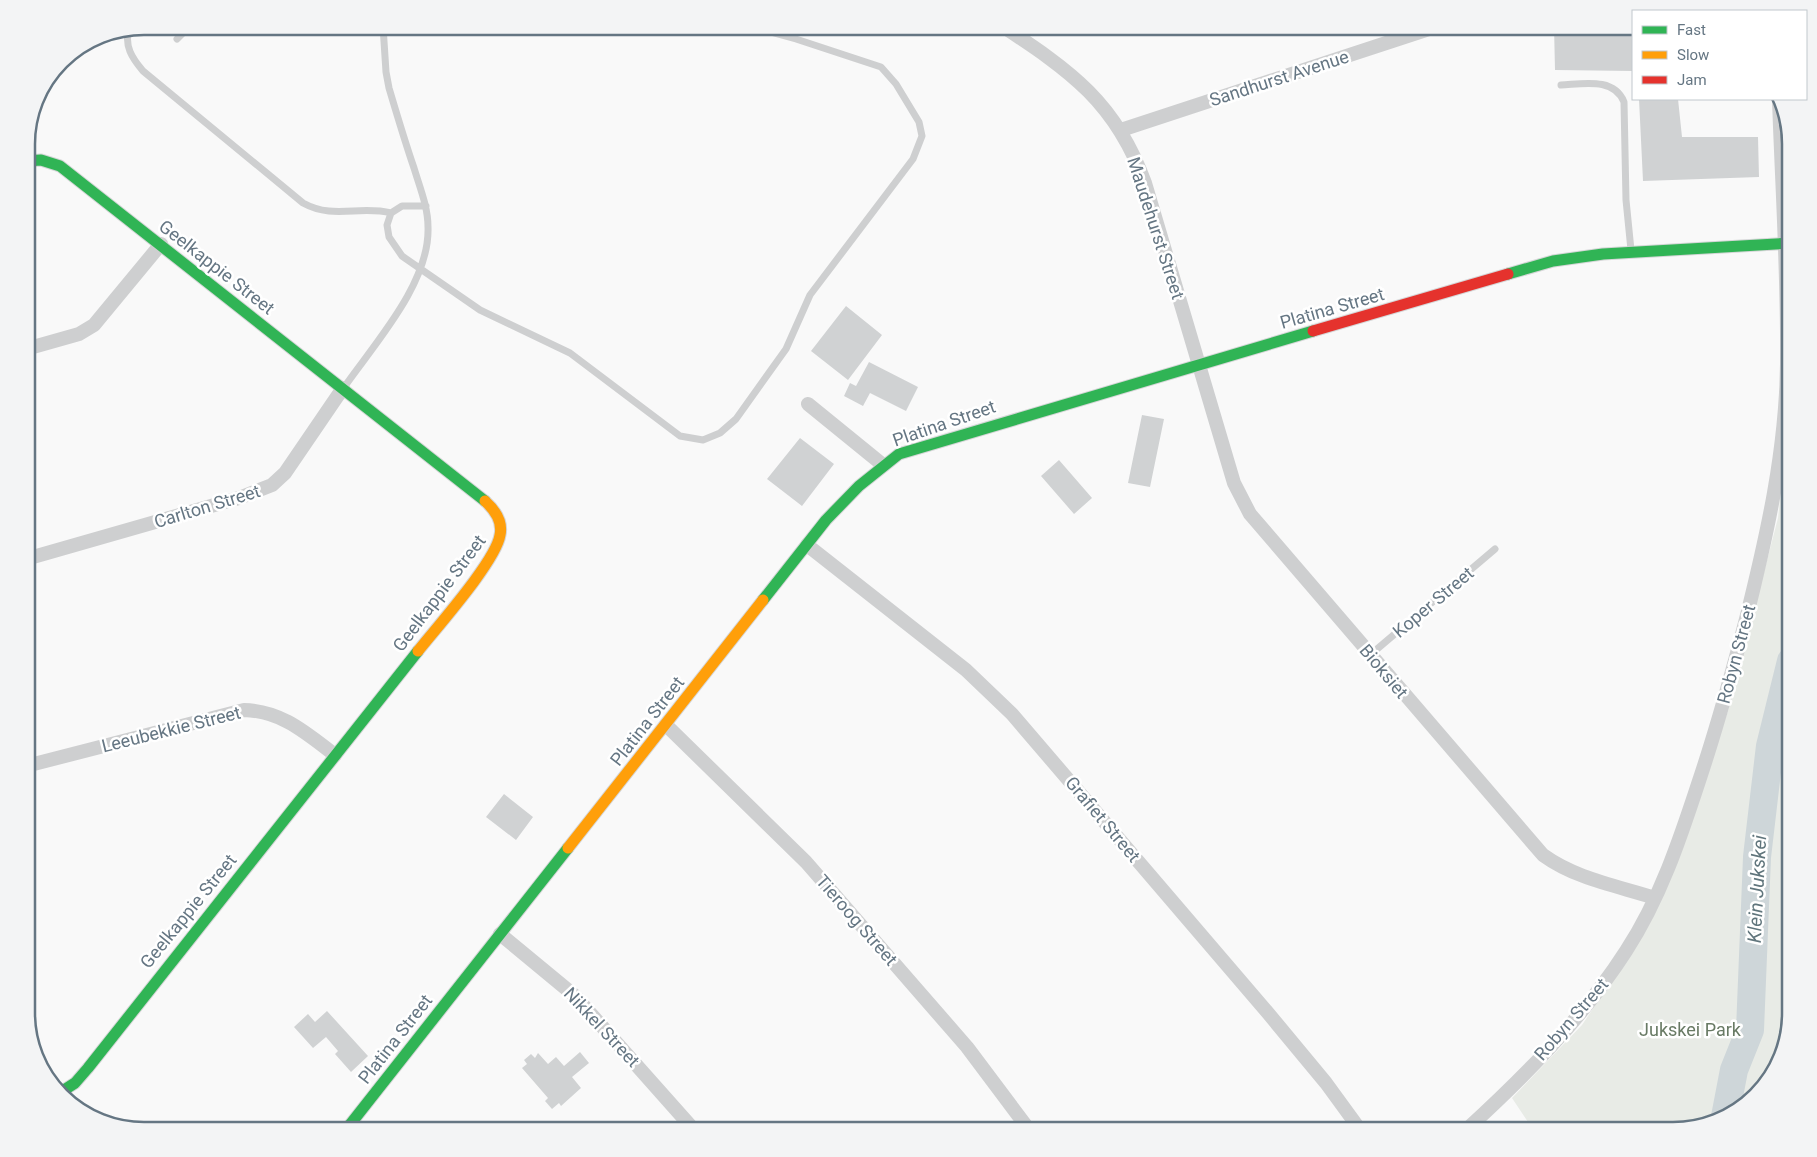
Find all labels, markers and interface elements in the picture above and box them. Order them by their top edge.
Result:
legend [1632,10,1807,100]
text: Fast [1677,21,1706,39]
street label: Sandhurst Avenue [1207,46,1351,110]
text: Slow [1677,46,1709,64]
text: Jam [1677,71,1707,89]
street label: Maudehurst Street [1123,154,1189,302]
street label: Geelkappie Street [155,215,279,319]
street label: Platina Street [1277,283,1387,333]
street label: Platina Street [890,396,998,450]
street label: Carlton Street [151,480,263,532]
street label: Geelkappie Street [388,530,490,656]
street label: Koper Street [1388,562,1478,642]
street label: Robyn Street [1713,602,1759,706]
street label: Bioksiet [1355,640,1413,702]
street label: Platina Street [606,672,688,770]
street label: Leeubekkie Street [99,702,243,756]
street label: Grafiet Street [1061,772,1145,866]
water label: Klein Jukskei [1743,834,1771,943]
street label: Geelkappie Street [136,850,241,972]
street label: Tieroog Street [812,870,902,970]
street label: Robyn Street [1530,974,1612,1064]
street label: Nikkel Street [560,983,644,1071]
street label: Platina Street [354,990,436,1088]
park label: Jukskei Park [1639,1019,1742,1040]

